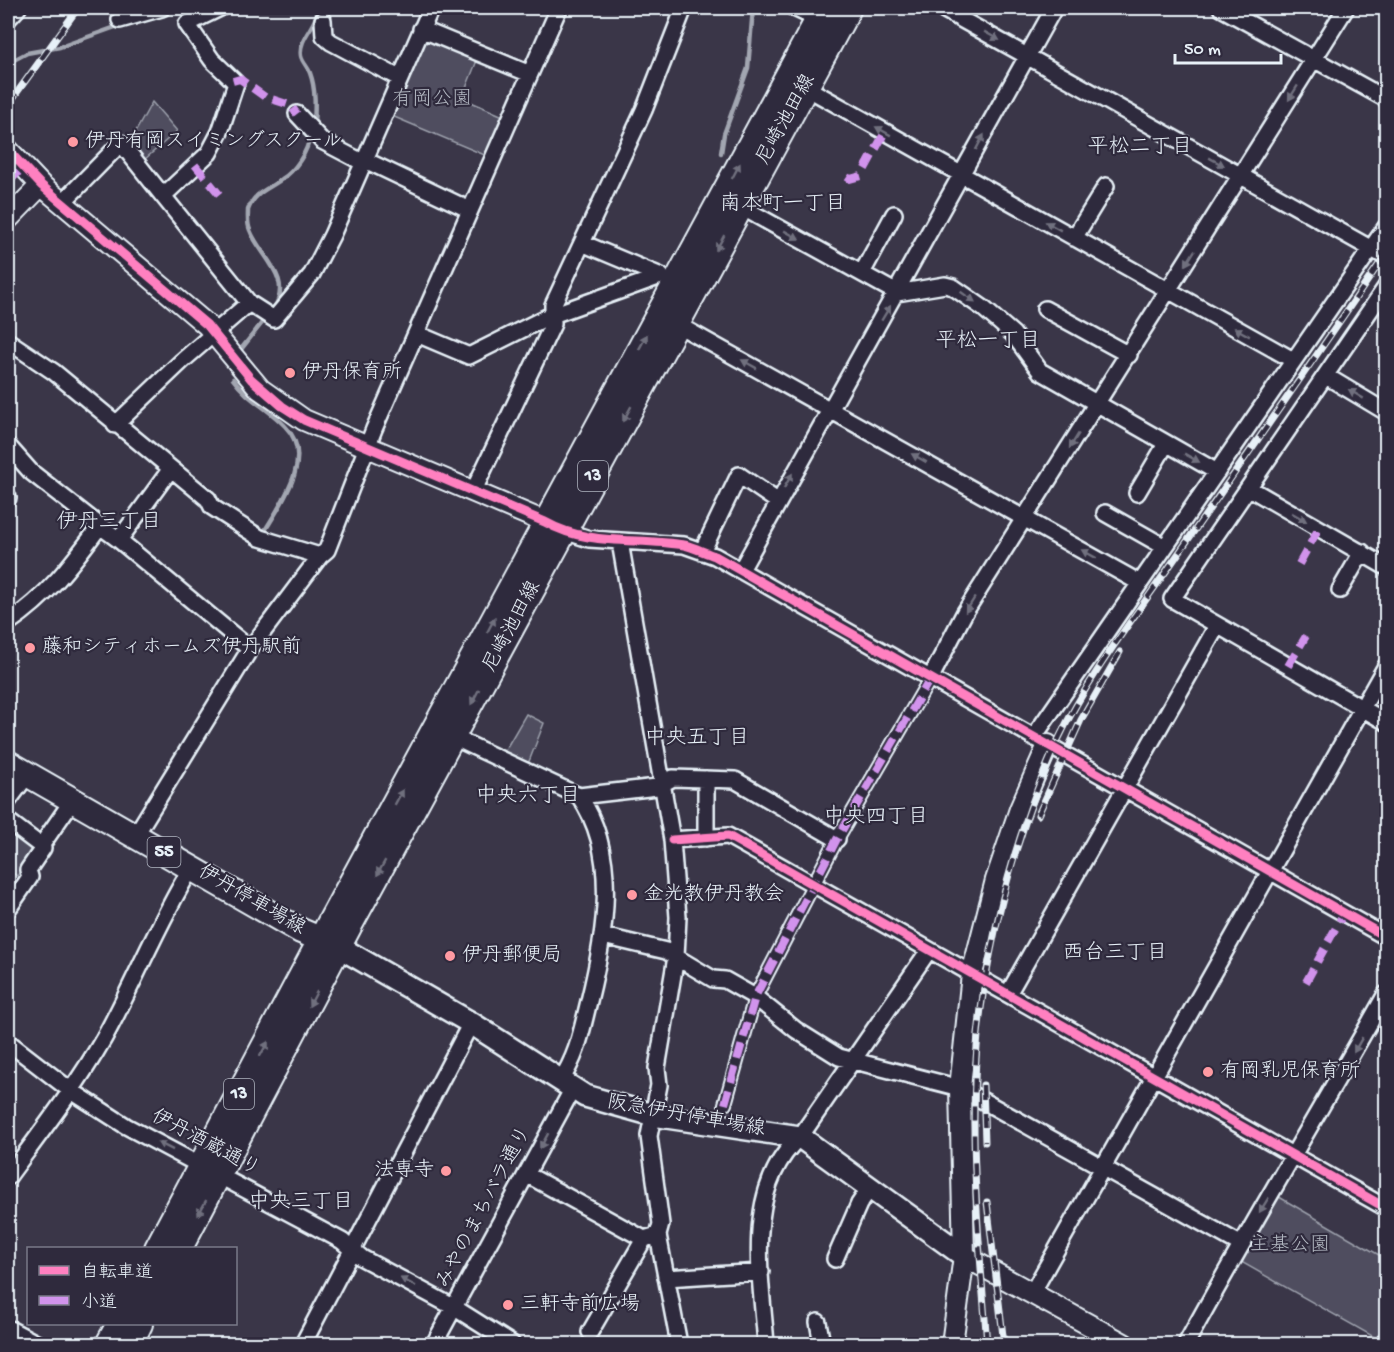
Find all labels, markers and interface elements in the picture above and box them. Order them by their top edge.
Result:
scale bar [1175,27,1282,65]
one-way arrow [984,31,1001,41]
text: 50 m [1184,40,1221,61]
street label: 尼崎池田線 [751,70,821,169]
one-way arrow [1287,84,1298,101]
park label: 有岡公園 [392,87,472,112]
one-way arrow [874,126,891,136]
place label: 伊丹有岡スイミングスクール [85,129,343,154]
one-way arrow [975,133,985,150]
marker: 伊丹有岡スイミングスクール [66,135,80,149]
district label: 平松二丁目 [1088,135,1193,161]
one-way arrow [1209,157,1226,167]
one-way arrow [731,162,741,179]
district label: 南本町一丁目 [720,191,846,218]
one-way arrow [1044,221,1061,231]
one-way arrow [784,230,801,240]
one-way arrow [715,235,725,252]
one-way arrow [1184,250,1195,266]
one-way arrow [960,291,976,303]
one-way arrow [880,304,890,321]
one-way arrow [1233,327,1250,337]
district label: 平松一丁目 [936,329,1041,355]
one-way arrow [638,334,648,351]
one-way arrow [740,359,757,369]
place label: 伊丹保育所 [302,360,402,385]
marker: 伊丹保育所 [283,366,297,380]
one-way arrow [1348,389,1364,400]
one-way arrow [622,406,632,423]
one-way arrow [1069,433,1080,449]
one-way arrow [911,453,927,464]
one-way arrow [1184,453,1200,464]
road number: 13 [578,461,608,491]
one-way arrow [783,473,793,490]
district label: 伊丹三丁目 [57,510,162,536]
one-way arrow [1291,512,1308,522]
one-way arrow [1080,549,1097,559]
street label: 尼崎池田線 [478,577,547,677]
one-way arrow [964,597,975,613]
one-way arrow [486,616,496,633]
place label: 藤和シティホームズ伊丹駅前 [42,635,301,660]
marker: 藤和シティホームズ伊丹駅前 [23,641,37,655]
one-way arrow [470,689,480,706]
district label: 中央五丁目 [645,725,750,752]
district label: 中央六丁目 [476,783,581,810]
one-way arrow [394,788,404,805]
district label: 中央四丁目 [824,804,929,831]
road number: 55 [148,837,180,867]
street label: 伊丹停車場線 [193,859,310,941]
one-way arrow [376,860,386,877]
place label: 金光教伊丹教会 [644,882,784,907]
marker: 金光教伊丹教会 [625,888,639,902]
district label: 西台三丁目 [1063,941,1168,967]
place label: 伊丹郵便局 [462,944,562,968]
marker: 伊丹郵便局 [443,949,457,963]
one-way arrow [308,991,318,1008]
one-way arrow [1353,1036,1363,1053]
one-way arrow [259,1040,269,1057]
place label: 有岡乳児保育所 [1220,1059,1360,1084]
marker: 有岡乳児保育所 [1201,1065,1215,1079]
road number: 13 [224,1079,254,1109]
street label: 阪急伊丹停車場線 [605,1090,767,1142]
street label: 伊丹酒蔵通り [147,1104,264,1182]
street label: みやのまちバラ通り [432,1123,537,1293]
one-way arrow [539,1133,549,1150]
one-way arrow [157,1141,174,1150]
place label: 法専寺 [374,1158,434,1183]
marker: 法専寺 [439,1164,453,1178]
district label: 中央三丁目 [249,1189,354,1216]
one-way arrow [1258,1197,1269,1214]
one-way arrow [197,1200,207,1217]
park label: 主基公園 [1250,1233,1330,1258]
legend [27,1247,237,1325]
text: 自転車道 [81,1262,153,1284]
one-way arrow [399,1277,416,1287]
text: 小道 [81,1292,117,1314]
place label: 三軒寺前広場 [520,1292,640,1317]
marker: 三軒寺前広場 [501,1298,515,1312]

